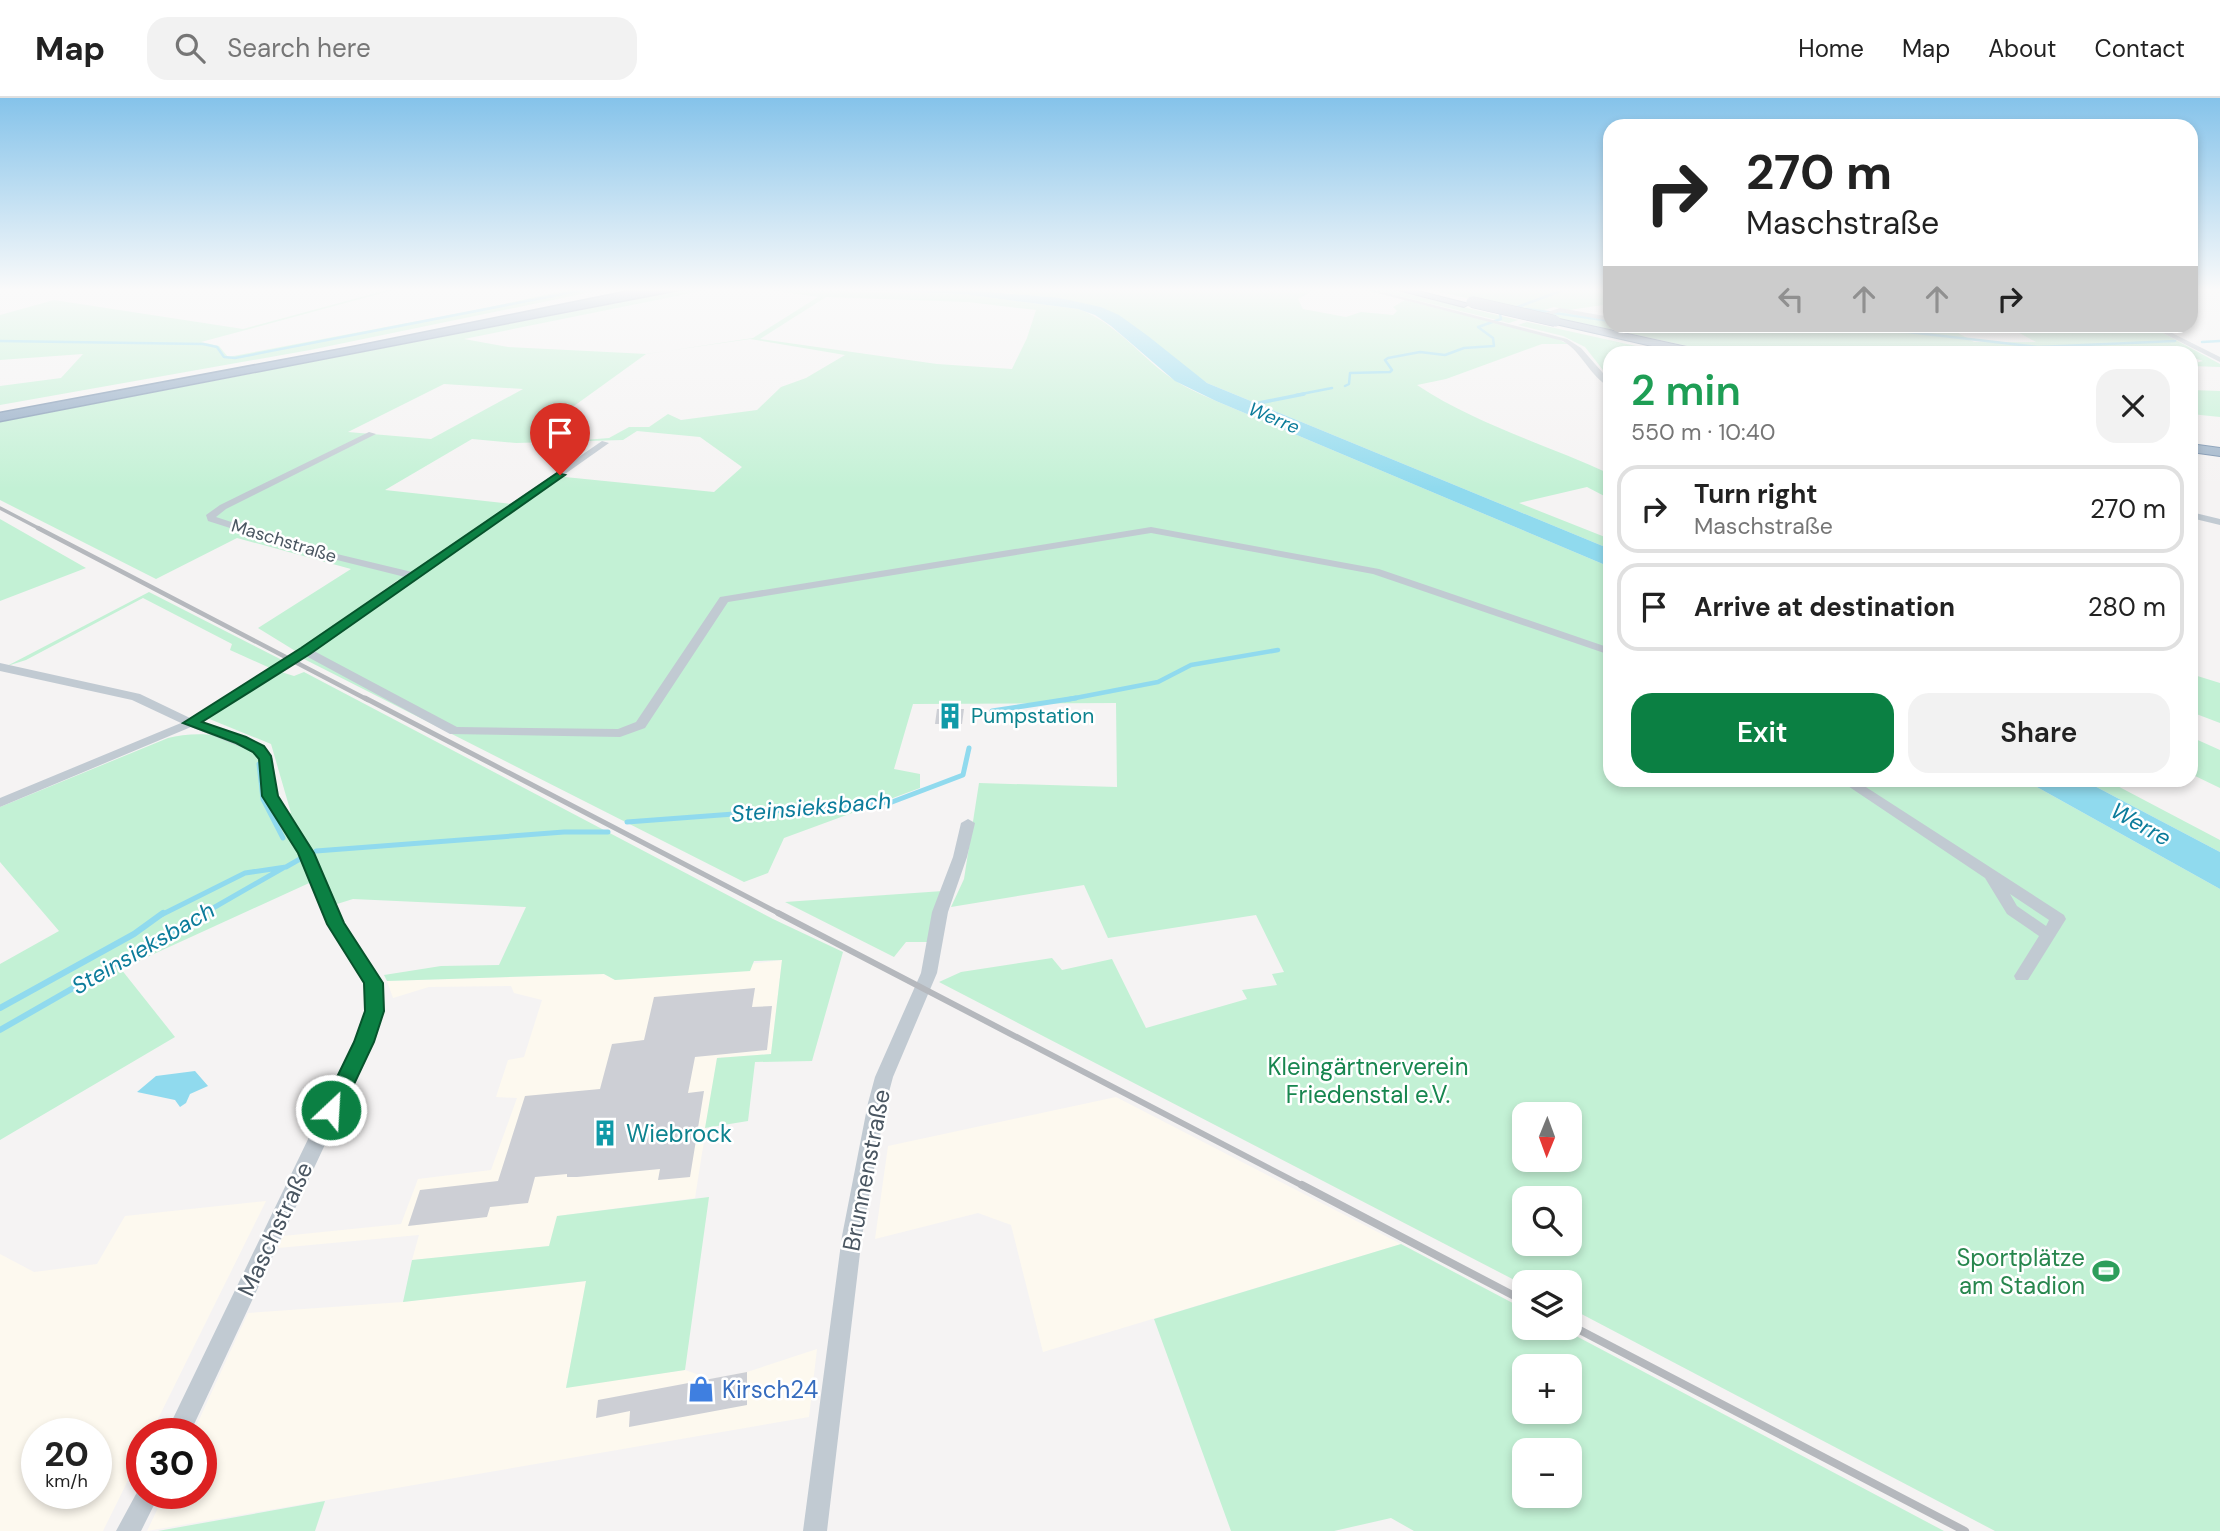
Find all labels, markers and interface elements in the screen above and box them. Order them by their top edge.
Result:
search box [147,17,637,80]
text: Map [35,27,105,70]
icon: search [171,29,209,67]
text: Search here [227,31,371,65]
text: Home [1798,33,1864,64]
text: Map [1902,33,1950,64]
text: About [1988,33,2057,64]
text: Contact [2095,33,2185,64]
text: 270 m [1746,140,1892,204]
icon: right [1631,147,1722,238]
text: Maschstraße [1746,202,1939,244]
icon: left [1772,280,1810,318]
icon: ahead [1845,280,1883,318]
icon: ahead [1918,280,1956,318]
icon: right [1991,280,2029,318]
text: 2 min [1631,363,1741,418]
button: close [2096,369,2170,443]
water label: Werre [1245,396,1303,440]
pin [530,403,590,475]
icon: arrive [541,414,579,452]
text: 550 m · 10:40 [1631,417,1775,447]
text: Turn right [1694,477,1818,511]
icon: right [1635,490,1673,528]
text: 270 m [2090,492,2166,526]
text: Maschstraße [1694,511,1833,541]
street label: Maschstraße [229,514,339,568]
icon: arrive [1635,588,1673,626]
text: Arrive at destination [1694,590,1955,624]
text: 280 m [2088,590,2166,624]
button: Exit [1631,693,1894,773]
button: Share [1908,693,2170,773]
building icon: Pumpstation [935,701,965,731]
place label: Pumpstation [971,702,1094,730]
water label: Steinsieksbach [730,785,892,829]
water label: Werre [2106,795,2176,853]
water label: Steinsieksbach [66,895,220,1001]
park label: Kleingärtnerverein Friedenstal e.V. [1268,1051,1468,1110]
position arrow [294,1073,368,1147]
street label: Brunnenstraße [835,1087,897,1253]
north arrow [1512,1102,1582,1172]
map controls [1512,1102,1582,1508]
building icon: Wiebrock [590,1118,620,1148]
place label: Wiebrock [626,1118,732,1149]
street label: Maschstraße [230,1157,320,1301]
button: search [1512,1186,1582,1256]
place label: Sportplätze am Stadion [1956,1242,2085,1301]
sports icon: Sportplätze am Stadion [2091,1256,2121,1286]
button: layers [1512,1270,1582,1340]
button: + [1512,1354,1582,1424]
shop icon: Kirsch24 [686,1374,716,1404]
place label: Kirsch24 [722,1374,818,1405]
speed limit sign: 30 [126,1418,217,1509]
text: 20 [44,1431,89,1477]
button: − [1512,1438,1582,1508]
text: km/h [45,1469,88,1493]

